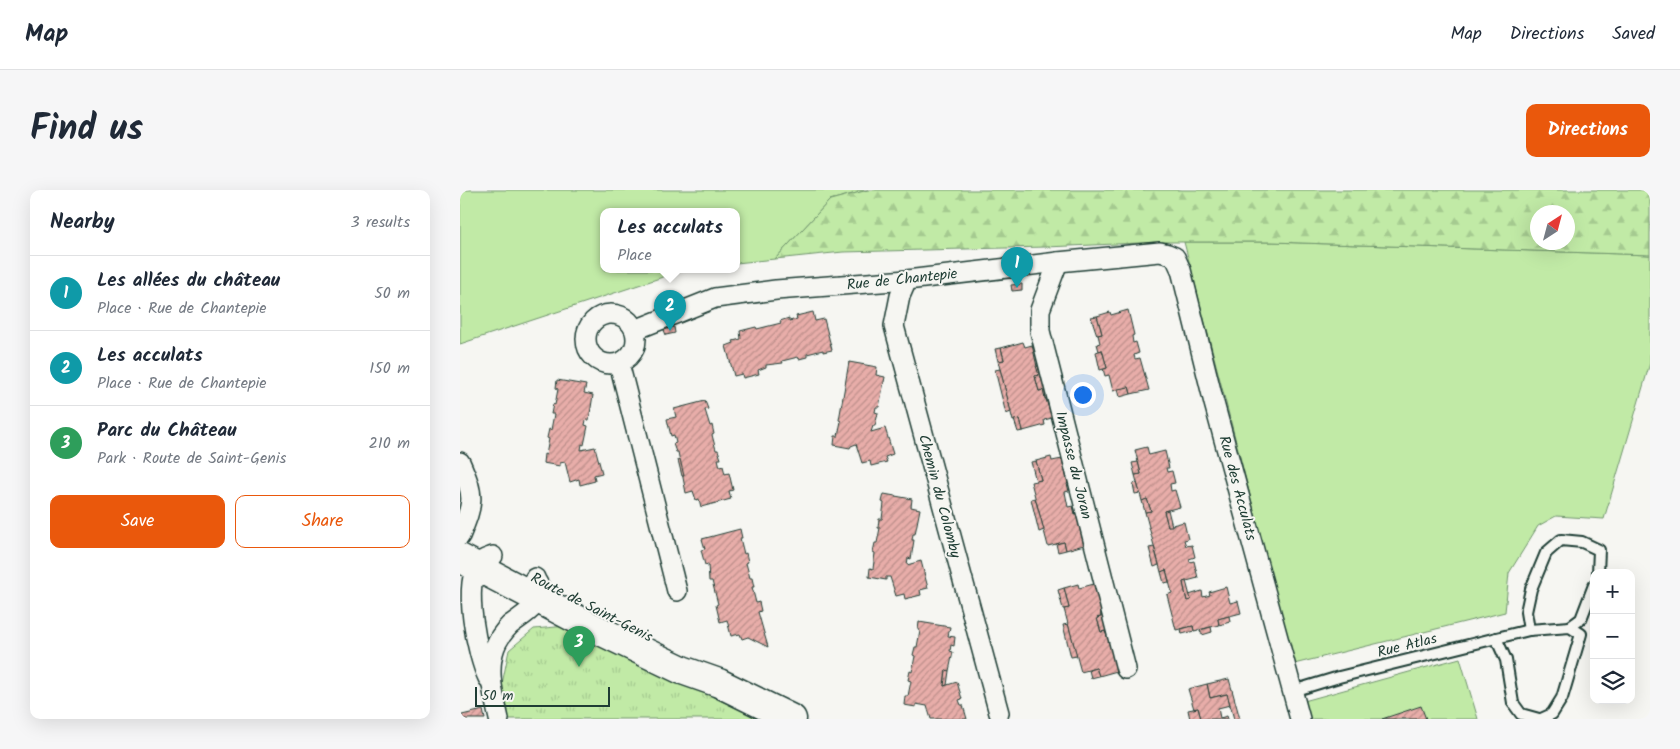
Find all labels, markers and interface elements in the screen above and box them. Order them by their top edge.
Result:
text: Map [25,15,68,54]
text: Map [1450,20,1482,49]
text: Directions [1510,20,1584,49]
text: Saved [1612,20,1655,49]
text: Find us [30,102,143,158]
button: Directions [1526,104,1650,157]
north arrow [1530,205,1575,250]
text: Nearby [50,206,115,239]
popup [600,208,740,273]
text: 3 results [351,210,410,235]
text: Les acculats [617,213,723,243]
text: Place [617,243,652,268]
pin: 1 [1001,247,1033,288]
street label: Rue de Chantepie [846,262,959,298]
text: Les allées du château [97,266,280,296]
text: 1 [64,281,68,306]
text: 50 m [374,281,410,306]
pin: 2 [654,290,686,331]
text: Place · Rue de Chantepie [97,296,267,321]
text: Les acculats [97,341,203,371]
text: 2 [61,356,71,381]
text: 150 m [369,356,410,381]
text: Place · Rue de Chantepie [97,371,267,396]
your location [1070,382,1096,408]
street label: Impasse du Joran [1048,409,1098,522]
text: Parc du Château [97,416,236,446]
text: 3 [62,431,70,456]
text: 210 m [369,431,410,456]
street label: Chemin du Colomby [911,432,967,562]
street label: Rue des Acculats [1211,433,1263,544]
text: Park · Route de Saint-Genis [97,446,286,471]
button: Save [50,495,225,548]
button: Share [235,495,410,548]
street label: Route de Saint-Genis [526,567,658,649]
map controls [1590,569,1635,704]
button: + [1590,569,1635,614]
button: − [1590,614,1635,659]
pin: 3 [563,626,595,667]
street label: Rue Atlas [1375,627,1440,665]
button: layers [1590,659,1635,704]
scale bar [475,684,610,707]
text: 50 m [482,685,513,707]

